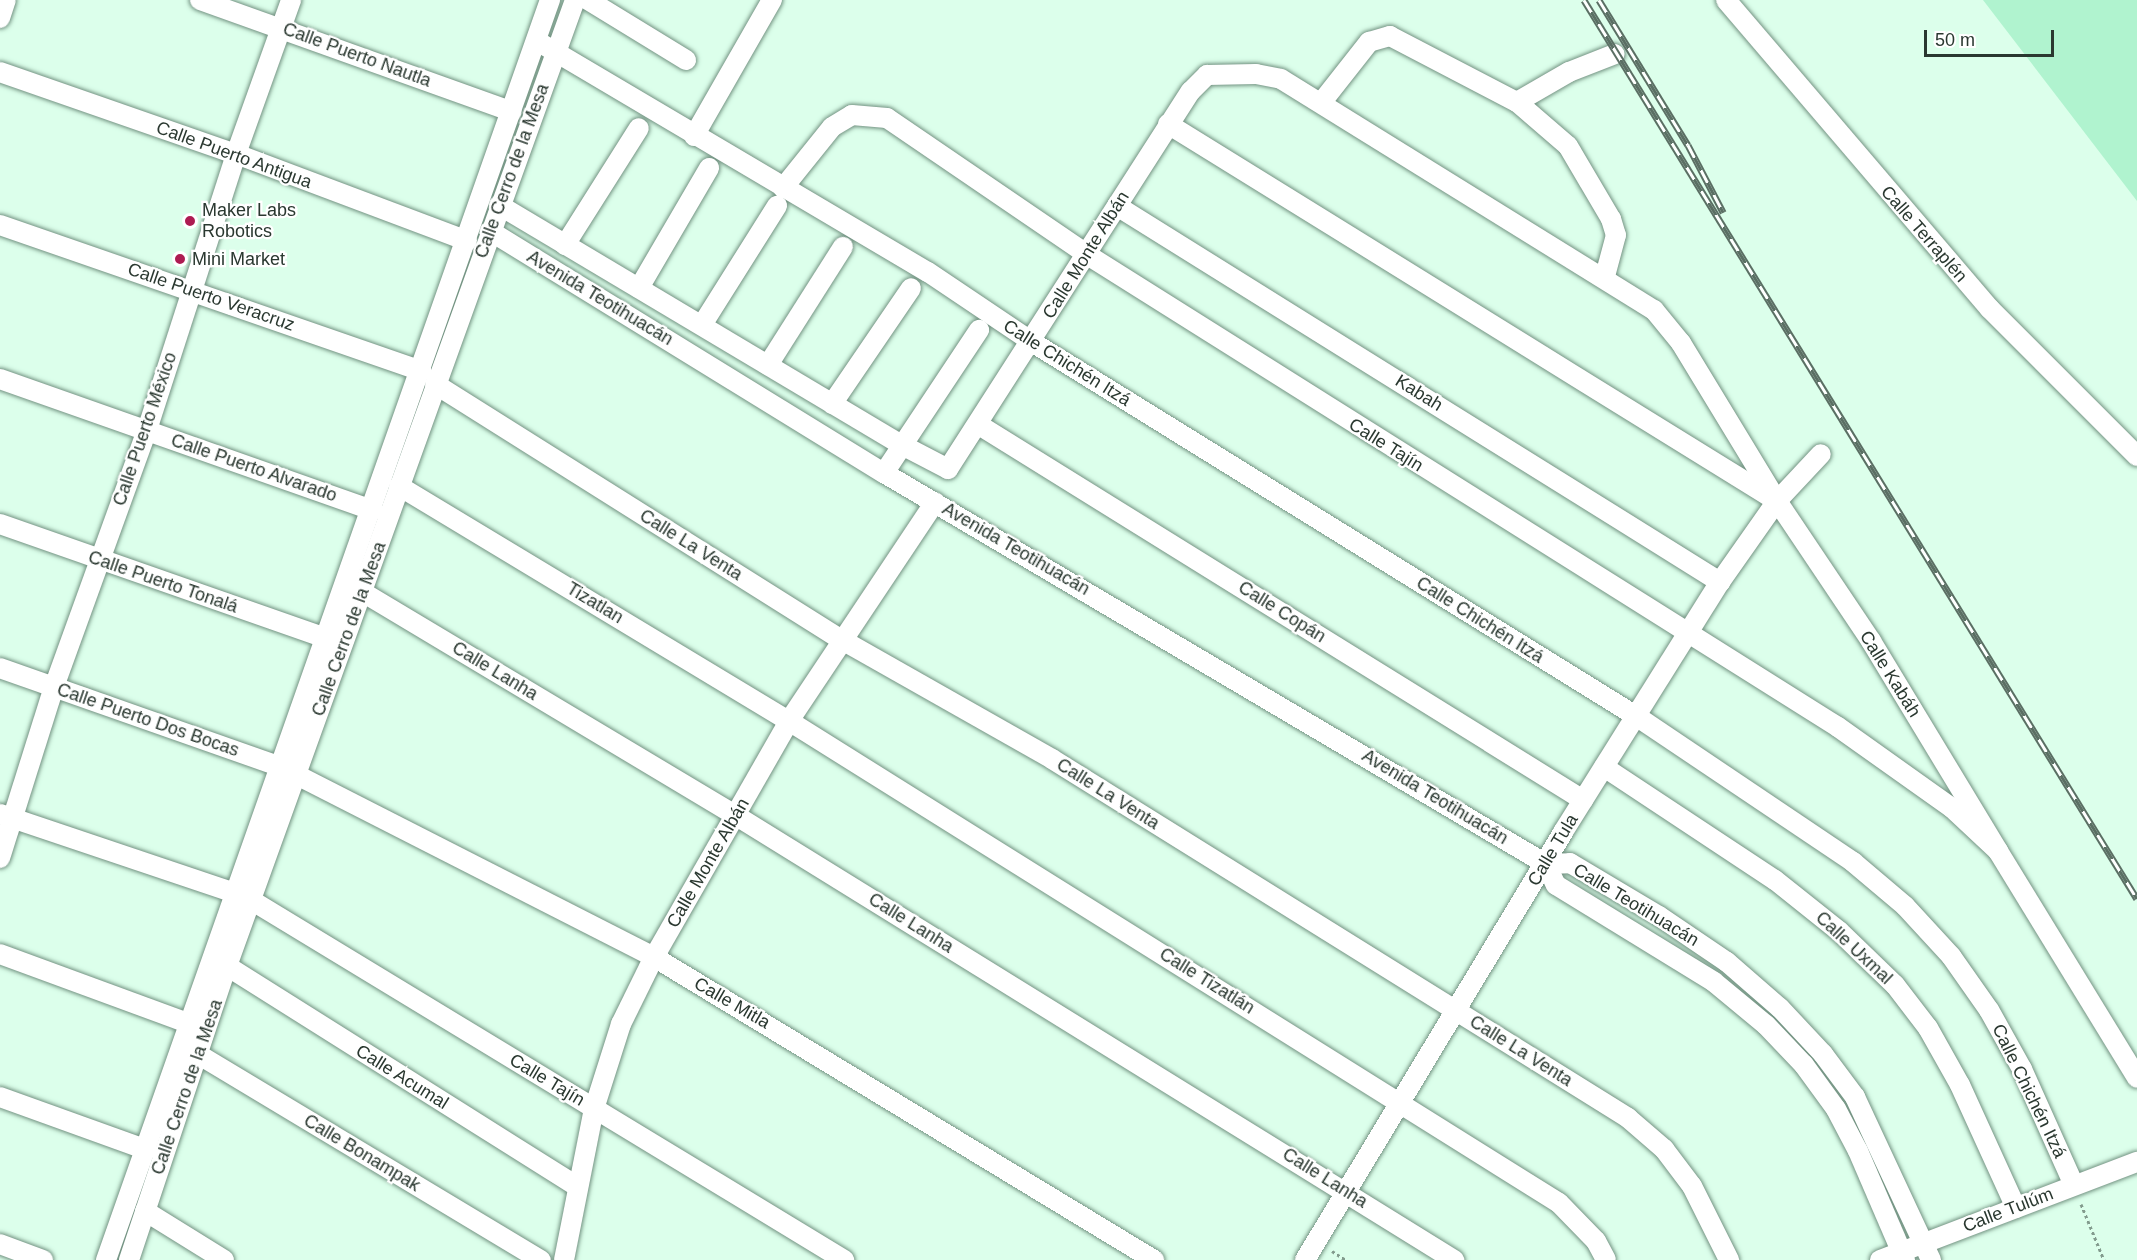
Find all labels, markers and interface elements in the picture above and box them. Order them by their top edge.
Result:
street label: Calle Puerto Nautla [280,18,434,92]
scale bar [1927,18,2058,56]
text: 50 m [1935,30,1975,50]
street label: Calle Cerro de la Mesa [470,81,554,261]
street label: Calle Puerto Antigua [153,117,315,193]
street label: Calle Terraplén [1876,181,1972,287]
street label: Calle Monte Albán [1038,187,1134,323]
place label: Maker Labs Robotics [202,200,296,242]
marker: Maker Labs Robotics [183,214,197,228]
street label: Avenida Teotihuacán [523,246,677,350]
place label: Mini Market [192,248,285,270]
marker: Mini Market [173,252,187,266]
street label: Calle Puerto Veracruz [125,258,297,336]
street label: Calle Chichén Itzá [999,315,1135,411]
street label: Calle Puerto México [109,349,181,509]
street label: Kabah [1391,370,1447,416]
street label: Calle Tajín [1345,414,1427,476]
street label: Calle Puerto Alvarado [168,429,340,507]
street label: Avenida Teotihuacán [938,498,1094,600]
street label: Calle La Venta [636,505,746,585]
street label: Calle Cerro de la Mesa [307,539,391,719]
street label: Calle Puerto Tonalá [85,546,241,618]
street label: Calle Chichén Itzá [1412,572,1548,668]
street label: Calle Copán [1234,577,1330,647]
street label: Tizatlan [563,578,627,628]
street label: Calle Kabáh [1855,627,1925,721]
street label: Calle Lanha [448,637,542,705]
street label: Calle Puerto Dos Bocas [54,679,242,761]
street label: Avenida Teotihuacán [1358,745,1512,849]
street label: Calle La Venta [1053,754,1163,834]
street label: Calle Monte Albán [662,794,754,932]
street label: Calle Tula [1523,810,1583,890]
street label: Calle Teotihuacán [1569,859,1703,951]
street label: Calle Lanha [865,888,957,958]
street label: Calle Uxmal [1811,907,1897,989]
street label: Calle Tizatlán [1155,943,1259,1019]
street label: Calle Mitla [690,973,774,1033]
street label: Calle Cerro de la Mesa [147,996,227,1178]
street label: Calle La Venta [1466,1011,1576,1091]
street label: Calle Chichén Itzá [1987,1021,2071,1161]
street label: Calle Acumal [351,1040,453,1114]
street label: Calle Tajín [505,1049,589,1111]
street label: Calle Bonampak [300,1110,424,1196]
street label: Calle Lanha [1279,1143,1371,1213]
street label: Calle Tulúm [1960,1183,2056,1237]

